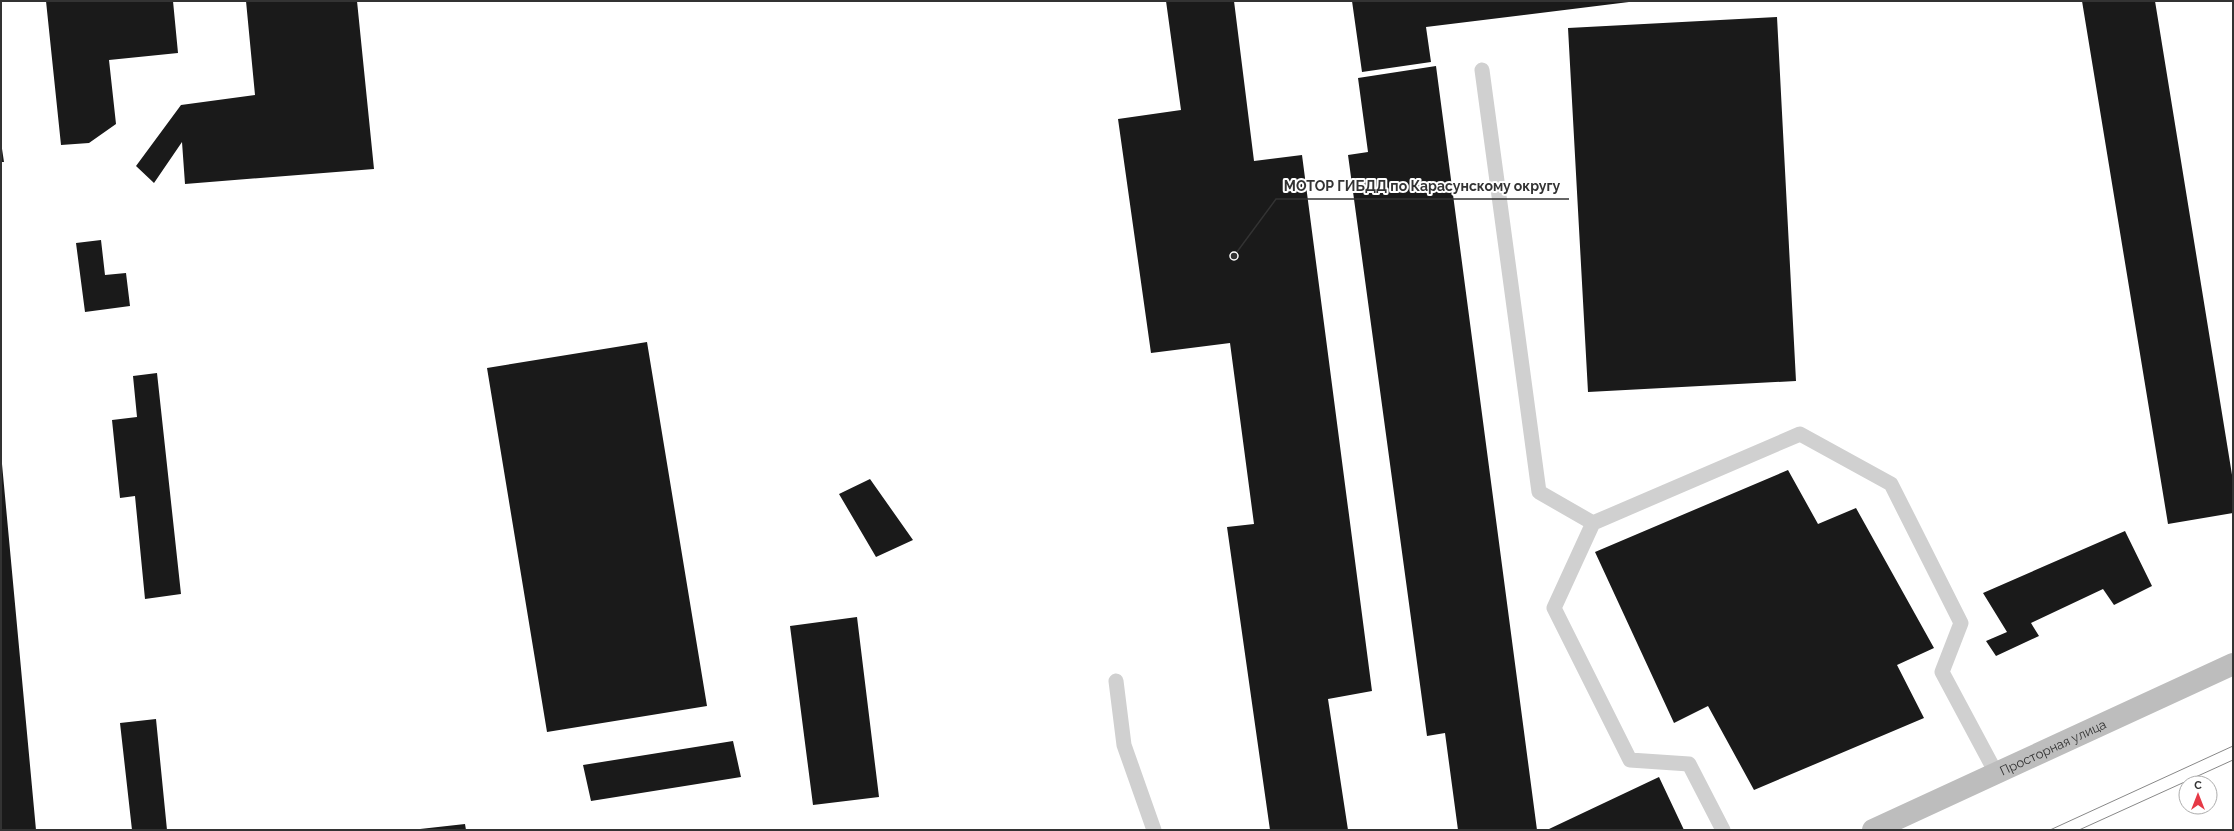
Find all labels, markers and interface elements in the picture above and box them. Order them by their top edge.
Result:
callout: МОТОР ГИБДД по Карасунскому округу [1276,173,1569,199]
text: МОТОР ГИБДД по Карасунскому округу [1284,178,1561,194]
street label: Просторная улица [1997,717,2109,779]
north arrow [2178,775,2218,815]
text: С [2194,779,2202,792]

